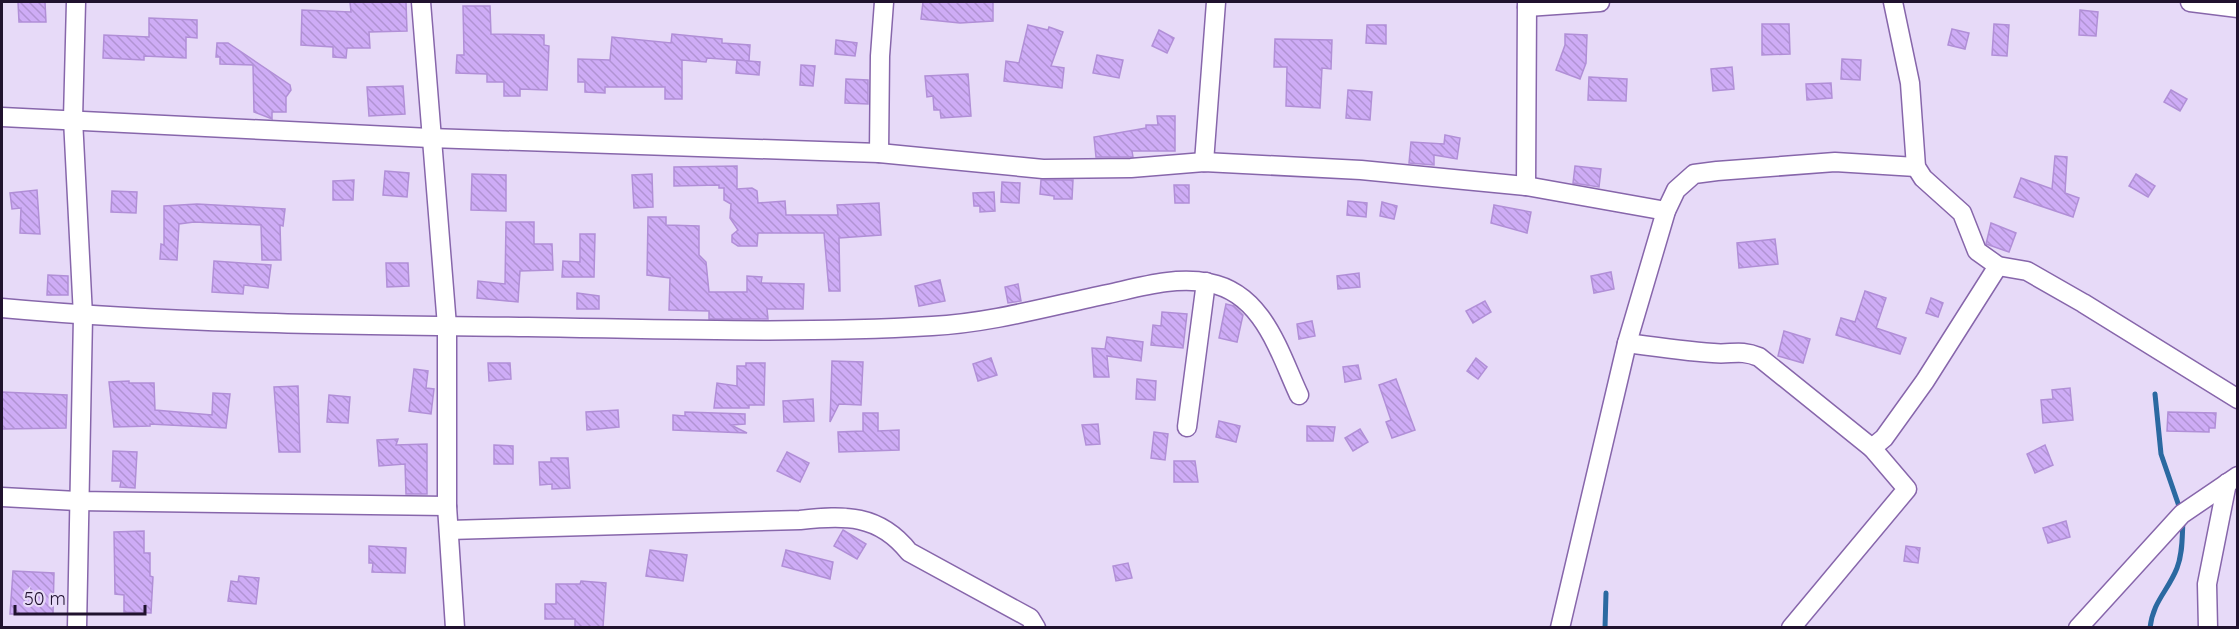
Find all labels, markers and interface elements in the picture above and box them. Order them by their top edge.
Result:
scale bar [15,578,146,616]
text: 50 m [24,587,66,610]

